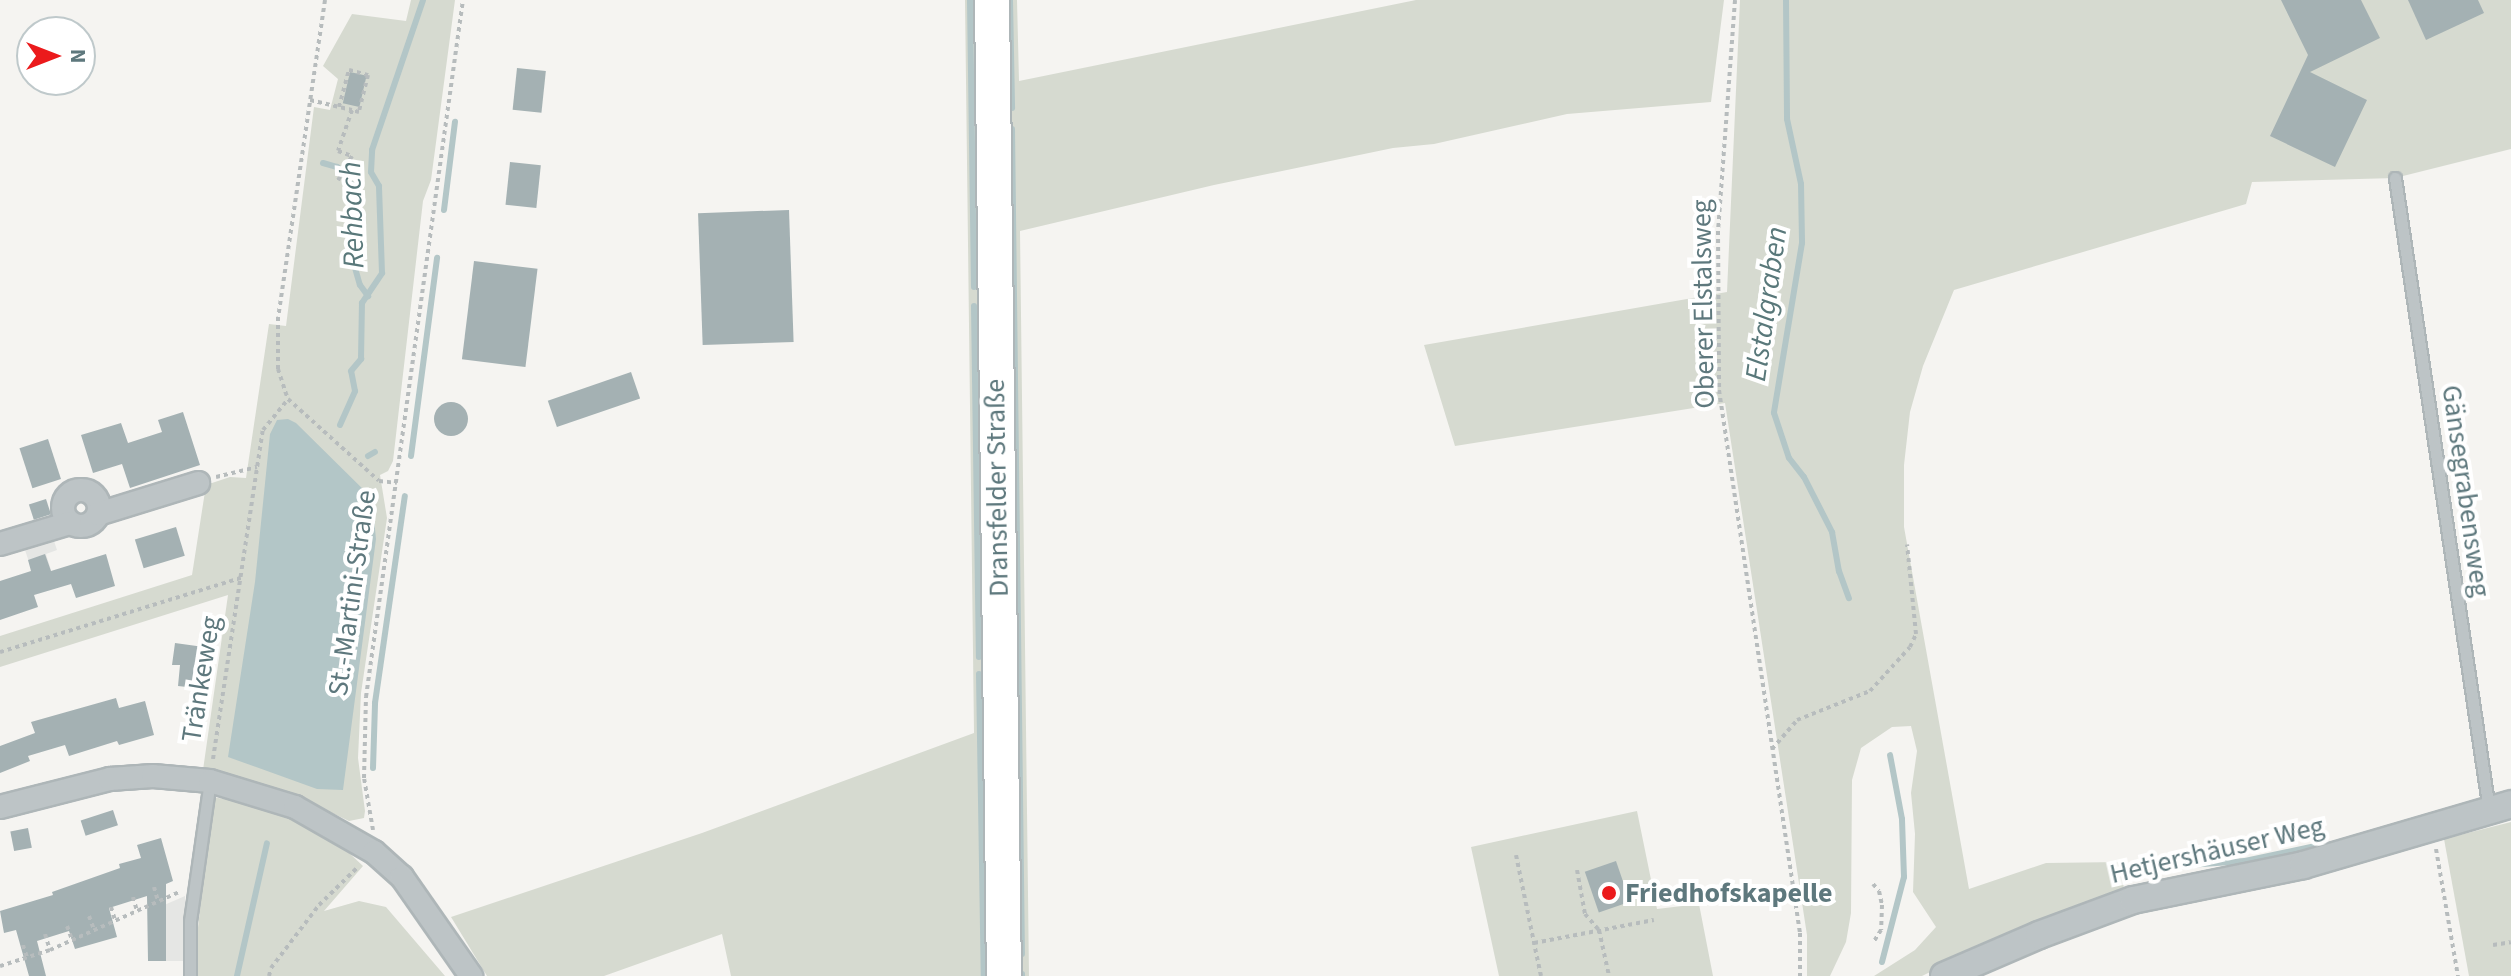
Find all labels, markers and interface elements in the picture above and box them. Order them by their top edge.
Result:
north arrow [16,16,96,96]
text: N [62,49,94,63]
water label: Rehbach [333,161,373,269]
street label: Oberer Elstalsweg [1684,199,1722,409]
water label: Elstalgraben [1738,224,1796,384]
street label: Dransfelder Straße [978,379,1016,597]
street label: Gänsegrabensweg [2435,383,2497,599]
street label: St.-Martini-Straße [321,488,383,698]
street label: Tränkeweg [174,613,228,745]
street label: Hetjershäuser Weg [2107,809,2327,891]
place label: Friedhofskapelle [1625,876,1833,910]
marker: Friedhofskapelle [1600,884,1618,902]

